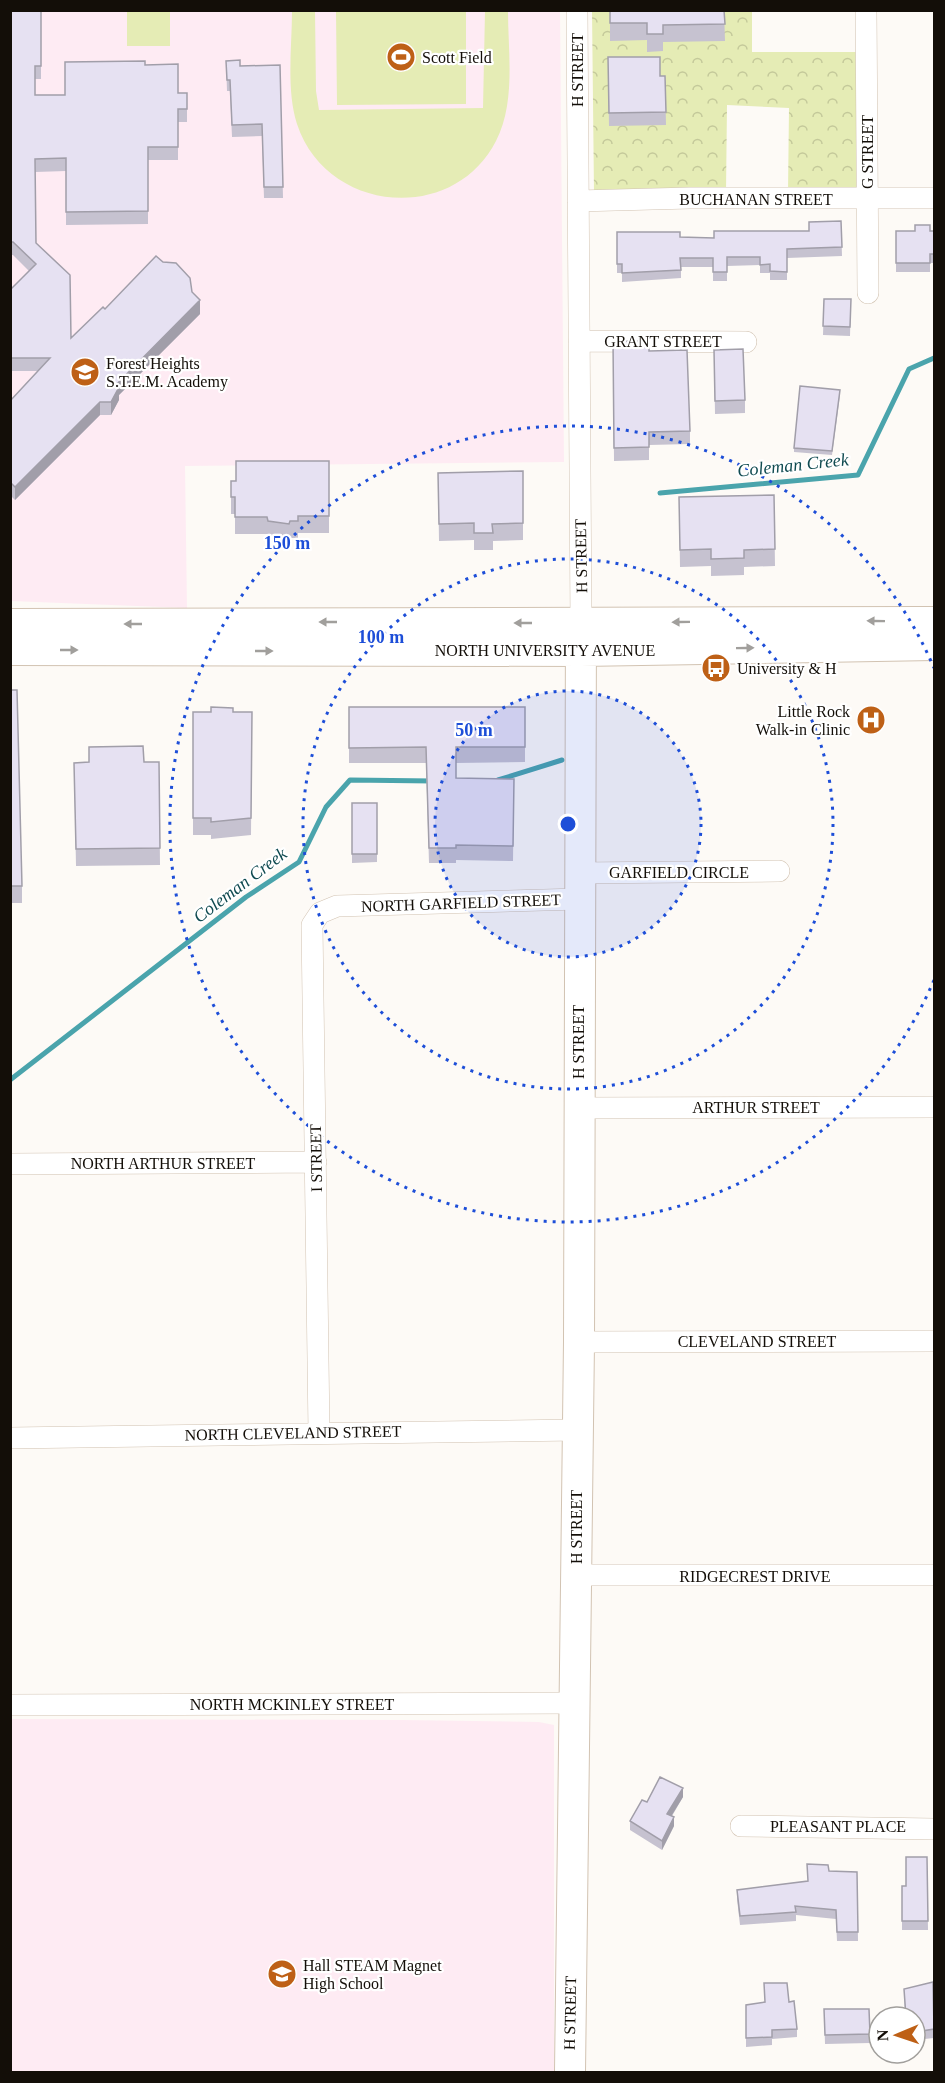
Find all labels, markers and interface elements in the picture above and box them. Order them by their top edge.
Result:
street label: H STREET [569,33,586,107]
sports icon: Scott Field [385,41,417,73]
place label: Scott Field [422,49,492,66]
street label: G STREET [859,115,876,189]
street label: BUCHANAN STREET [679,191,833,208]
street label: GRANT STREET [604,333,722,350]
place label: Forest Heights S.T.E.M. Academy [106,355,228,391]
school or university icon: Forest Heights S.T.E.M. Academy [69,356,101,388]
water label: Coleman Creek [736,449,851,481]
street label: H STREET [572,519,590,593]
text: 150 m [264,533,310,553]
one-way arrow [867,616,886,626]
one-way arrow [318,617,337,627]
one-way arrow [672,617,691,627]
one-way arrow [513,618,532,628]
one-way arrow [123,619,142,629]
text: 100 m [358,627,404,647]
street label: NORTH UNIVERSITY AVENUE [435,642,655,659]
one-way arrow [735,643,754,653]
one-way arrow [59,645,78,655]
one-way arrow [254,646,273,656]
bus stop icon: University & H [700,652,732,684]
place label: University & H [737,660,837,678]
place label: Little Rock Walk-in Clinic [756,703,850,738]
hospital icon: Little Rock Walk-in Clinic [855,704,887,736]
text: 50 m [455,720,493,740]
centre of rings [558,814,578,834]
water label: Coleman Creek [189,843,291,927]
street label: GARFIELD CIRCLE [609,864,749,881]
street label: NORTH GARFIELD STREET [361,891,561,915]
street label: H STREET [570,1005,587,1079]
street label: ARTHUR STREET [692,1099,820,1116]
street label: I STREET [307,1124,325,1192]
street label: NORTH ARTHUR STREET [71,1155,256,1172]
street label: CLEVELAND STREET [678,1333,837,1350]
street label: NORTH CLEVELAND STREET [184,1423,402,1443]
street label: H STREET [568,1490,585,1564]
street label: RIDGECREST DRIVE [679,1568,831,1585]
street label: NORTH MCKINLEY STREET [190,1696,395,1713]
street label: PLEASANT PLACE [770,1818,906,1835]
place label: Hall STEAM Magnet High School [303,1957,442,1993]
school or university icon: Hall STEAM Magnet High School [266,1958,298,1990]
street label: H STREET [561,1976,579,2050]
north arrow [867,2005,927,2065]
text: N [874,2029,891,2042]

